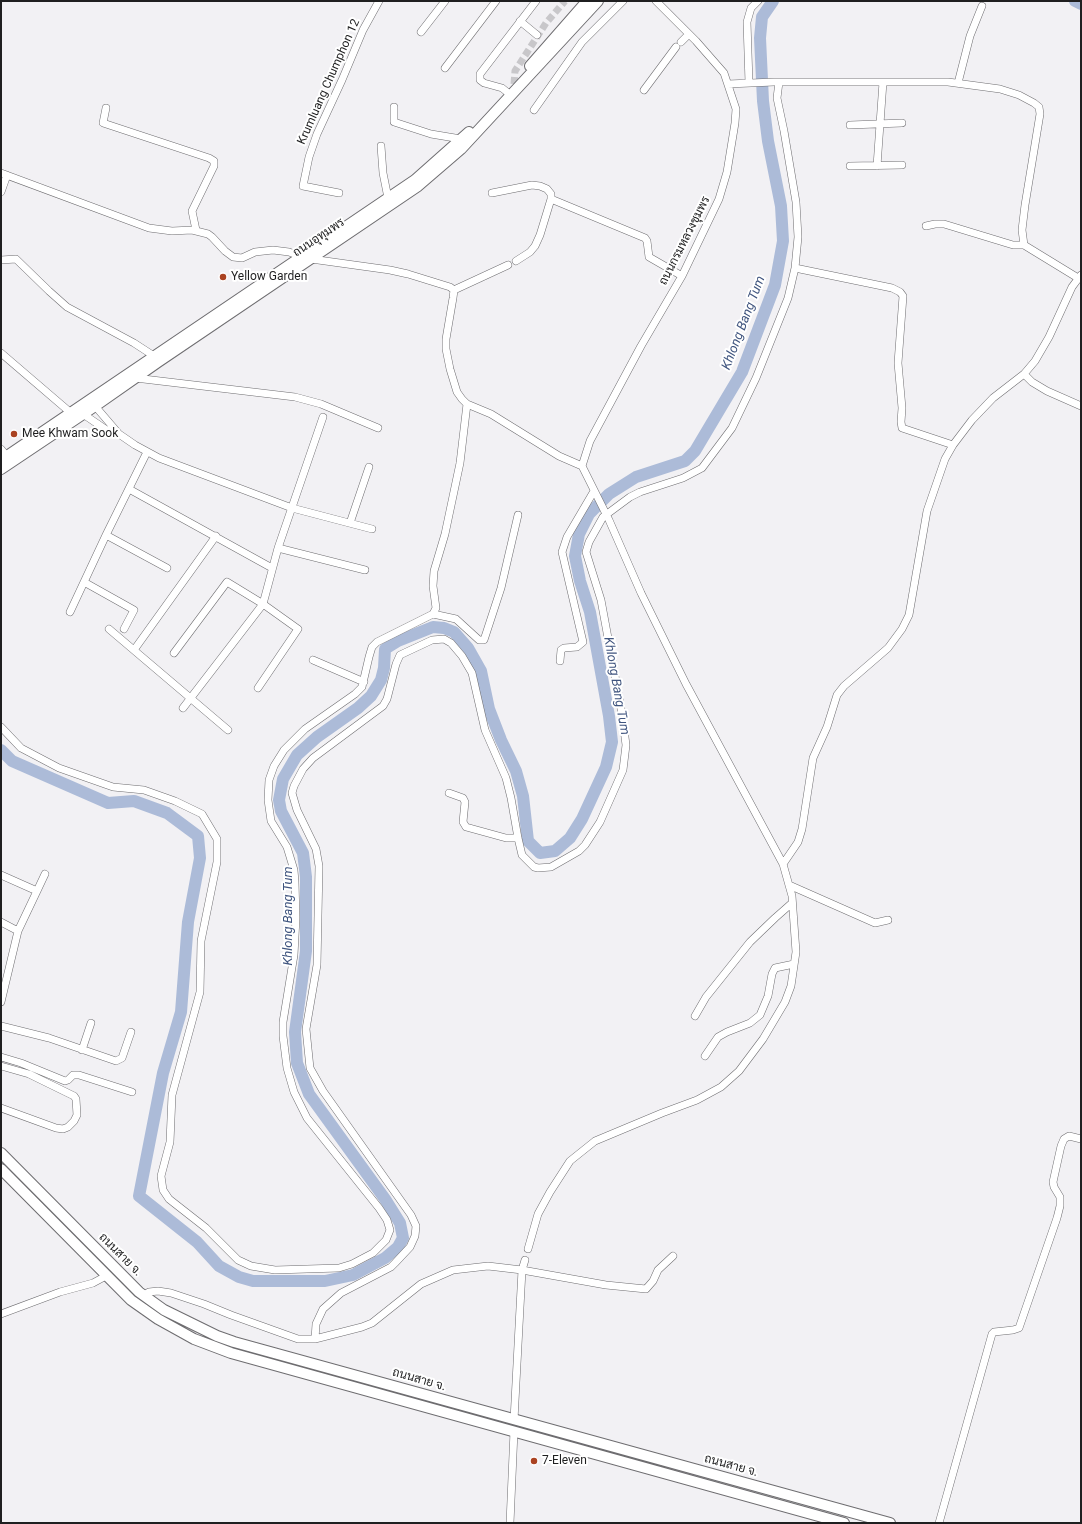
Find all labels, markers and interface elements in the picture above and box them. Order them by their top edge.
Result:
street label: Krumluang Chumphon 12 [295,17,363,147]
street label: ถนนกรมหลวงชุมพร [656,194,714,288]
street label: ถนนอุทุมพร [291,216,347,260]
place label: Yellow Garden [231,270,307,284]
marker: Yellow Garden [218,272,228,282]
water label: Khlong Bang Tum [719,274,769,372]
place label: Mee Khwam Sook [22,427,118,441]
marker: Mee Khwam Sook [9,429,19,439]
water label: Khlong Bang Tum [600,636,632,736]
water label: Khlong Bang Tum [281,866,297,966]
street label: ถนนสาย จ. [96,1231,144,1279]
street label: ถนนสาย จ. [391,1366,447,1394]
street label: ถนนสาย จ. [703,1452,759,1480]
place label: 7-Eleven [542,1454,587,1468]
marker: 7-Eleven [529,1456,539,1466]

